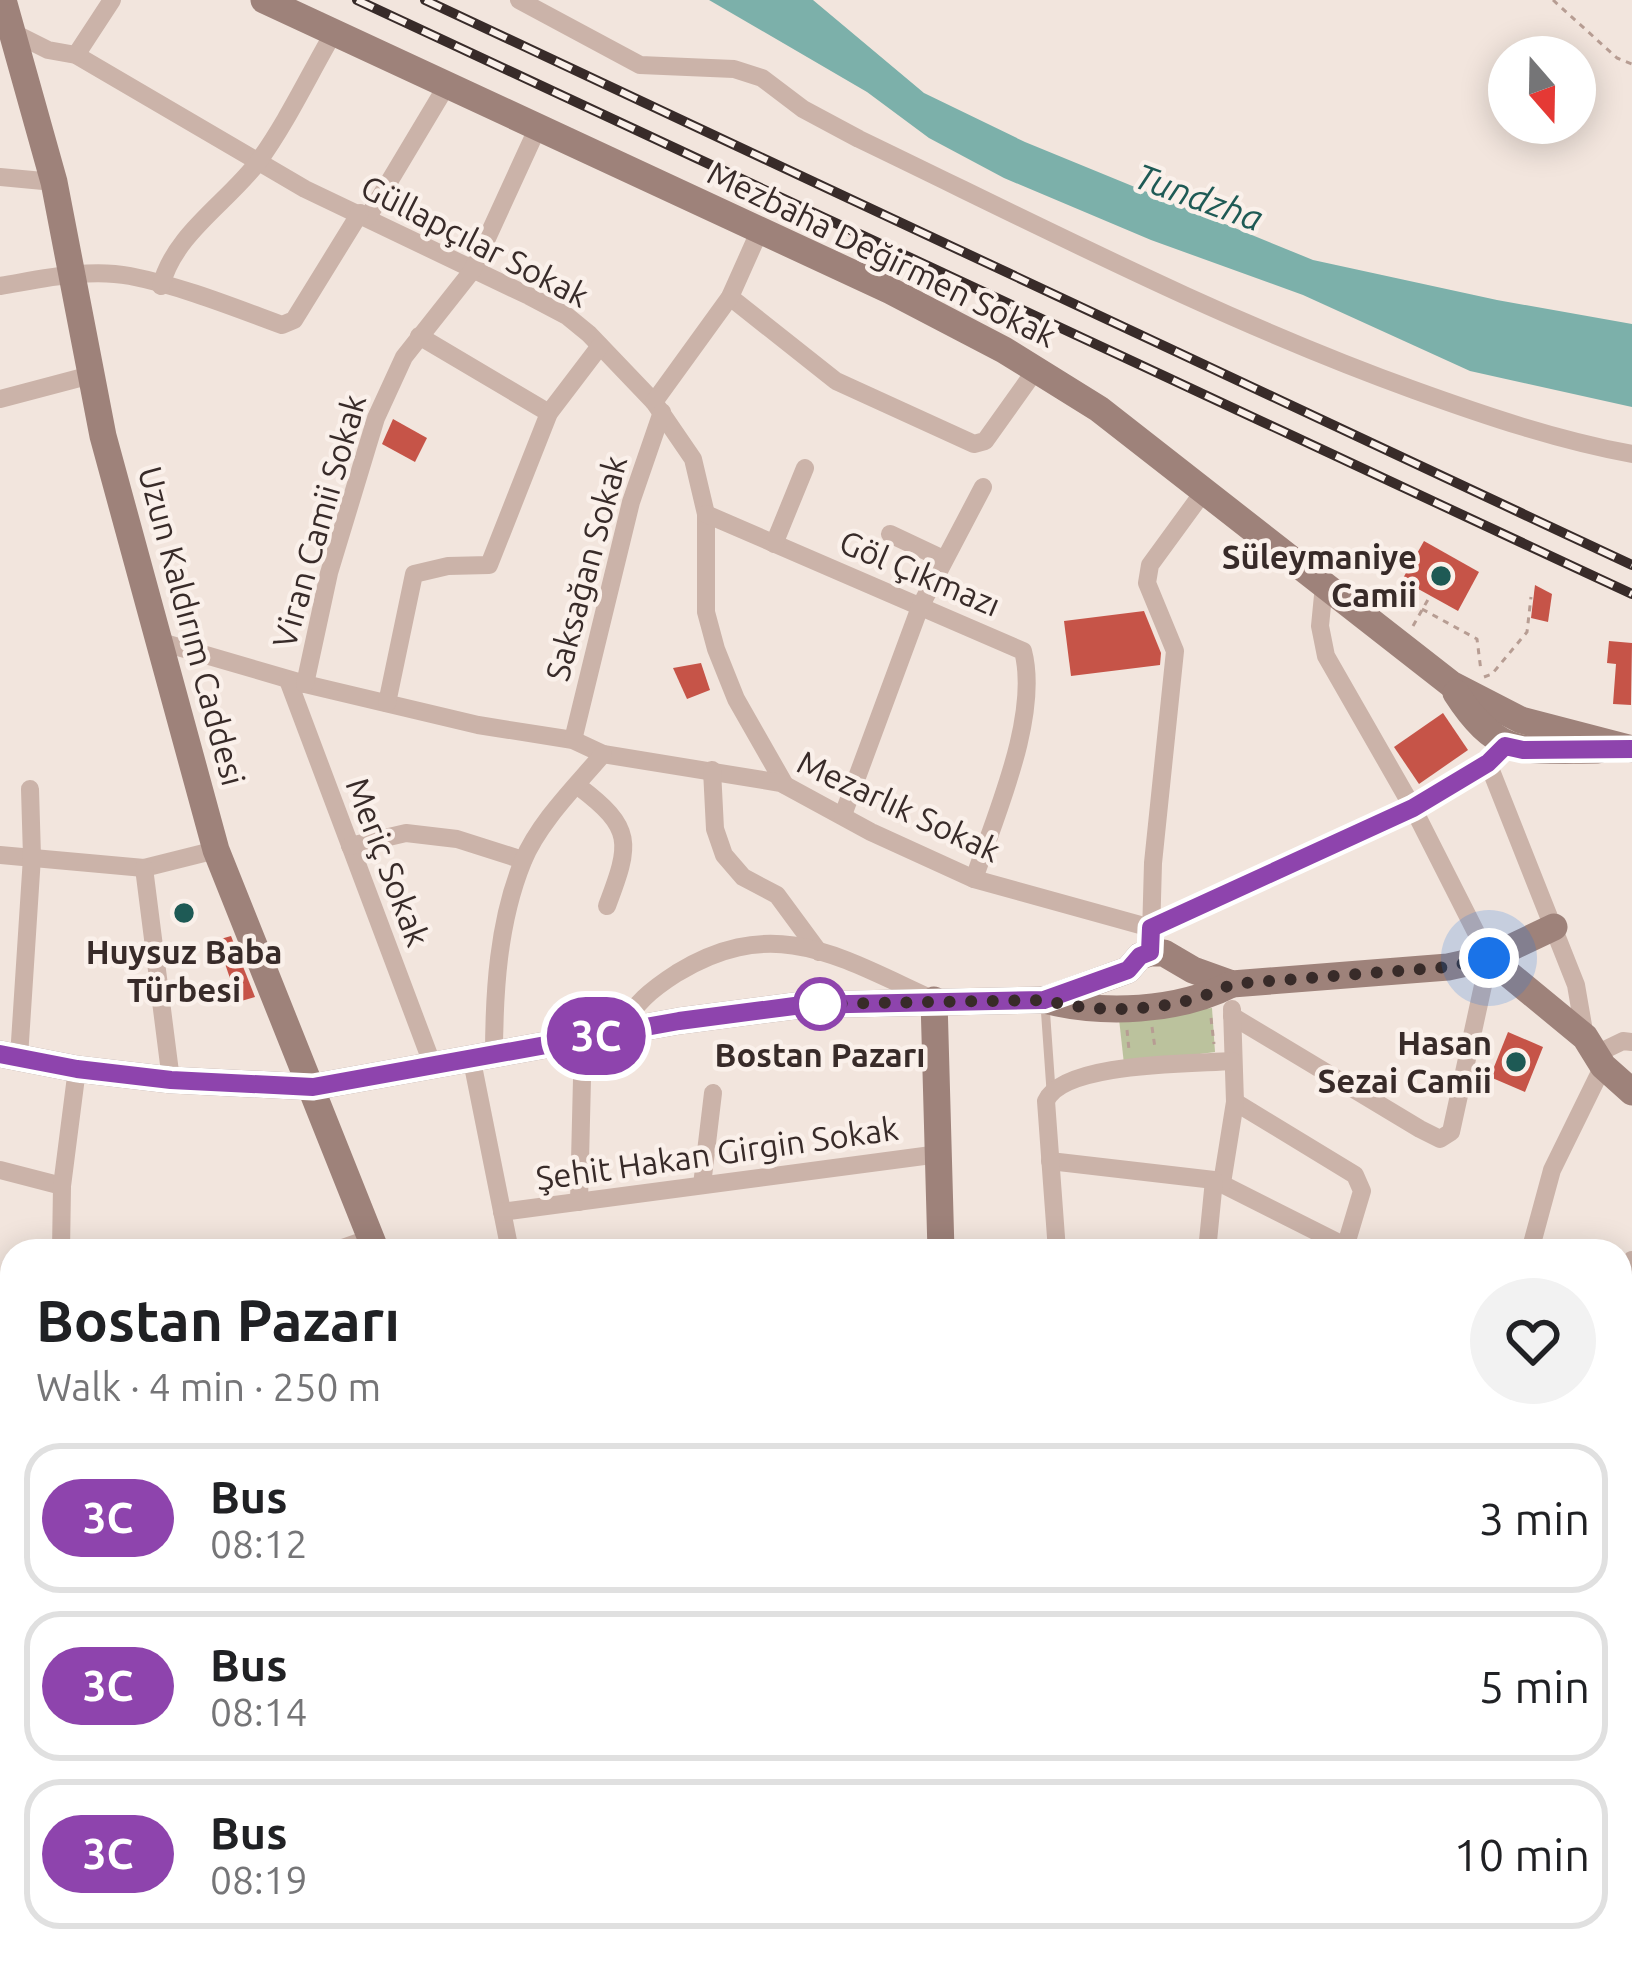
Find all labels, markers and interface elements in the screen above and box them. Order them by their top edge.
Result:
north arrow [1488,36,1596,144]
map controls [1488,36,1596,144]
street label: Mezbaha Değirmen Sokak [702,153,1063,354]
water label: Tundzha [1130,155,1269,239]
street label: Güllapçılar Sokak [355,167,595,314]
street label: Viran Camii Sokak [265,390,373,652]
street label: Saksağan Sokak [538,451,633,684]
street label: Uzun Kaldırım Caddesi [132,462,253,789]
street label: Göl Çıkmazı [834,522,1006,623]
place label: Süleymaniye Camii [1222,538,1417,613]
marker: Süleymaniye Camii [1428,563,1454,589]
street label: Mezarlık Sokak [792,742,1007,869]
street label: Meriç Sokak [339,772,438,951]
marker: Huysuz Baba Türbesi [171,900,197,926]
your location [1459,928,1519,988]
place label: Huysuz Baba Türbesi [86,933,282,1008]
marker: Bostan Pazarı [795,979,845,1029]
line badge: 3C [542,997,650,1075]
text: 3C [571,1012,621,1059]
place label: Hasan Sezai Camii [1317,1024,1492,1099]
place label: Bostan Pazarı [715,1036,925,1073]
marker: Hasan Sezai Camii [1503,1049,1529,1075]
street label: Şehit Hakan Girgin Sokak [533,1109,901,1196]
button: heart [1470,1278,1596,1404]
text: Bostan Pazarı [36,1288,400,1352]
text: Walk · 4 min · 250 m [36,1365,381,1408]
text: Bus [210,1471,287,1522]
text: 3 min [1479,1493,1590,1544]
text: 3C [83,1494,133,1541]
text: 08:12 [210,1522,308,1565]
text: Bus [210,1639,287,1690]
text: 5 min [1479,1661,1590,1712]
text: 3C [83,1662,133,1709]
text: 08:14 [210,1690,308,1733]
text: Bus [210,1807,287,1858]
text: 10 min [1453,1829,1590,1880]
text: 3C [83,1830,133,1877]
text: 08:19 [210,1858,308,1901]

